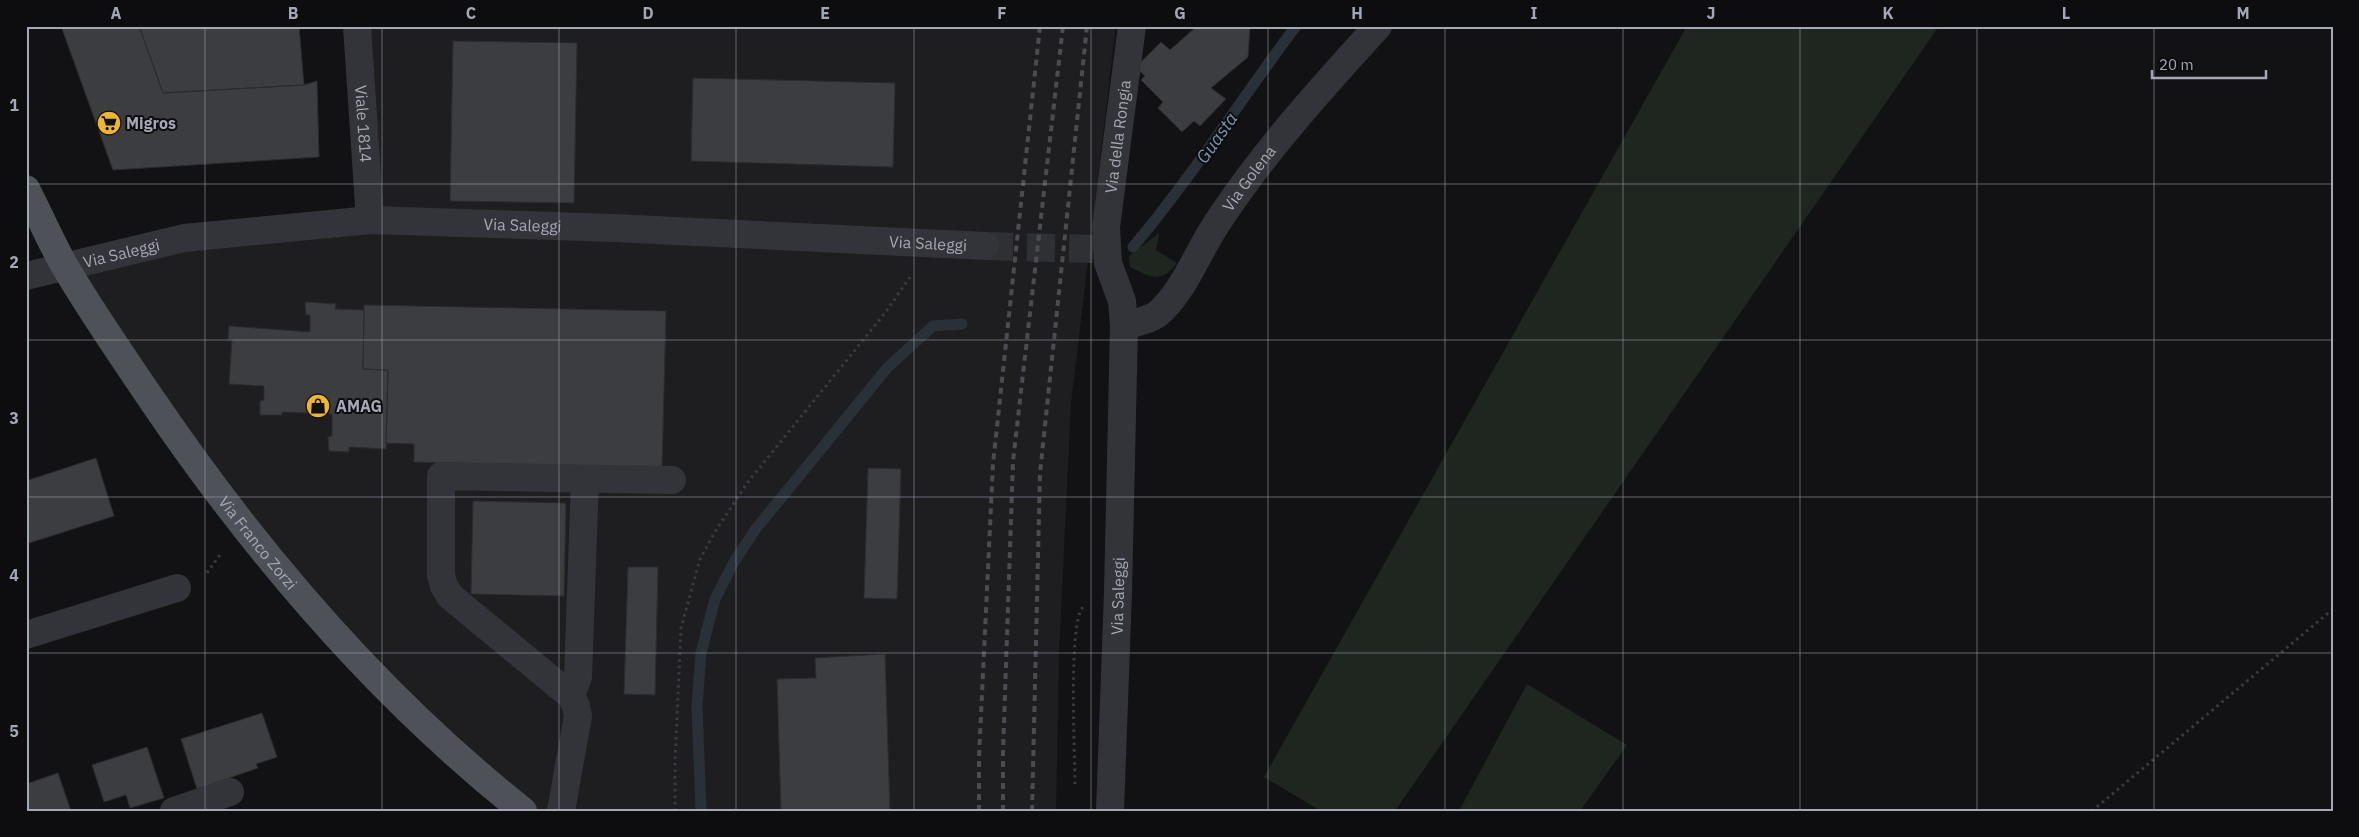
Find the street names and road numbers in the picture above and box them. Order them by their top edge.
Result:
street label: Via della Rongia [1100,78,1135,195]
street label: Viale 1814 [351,84,376,163]
street label: Via Golena [1218,141,1280,215]
street label: Via Saleggi [483,214,562,236]
street label: Via Saleggi [889,231,968,255]
street label: Via Saleggi [81,234,162,272]
street label: Via Franco Zorzi [214,492,301,594]
street label: Via Saleggi [1106,557,1129,636]

